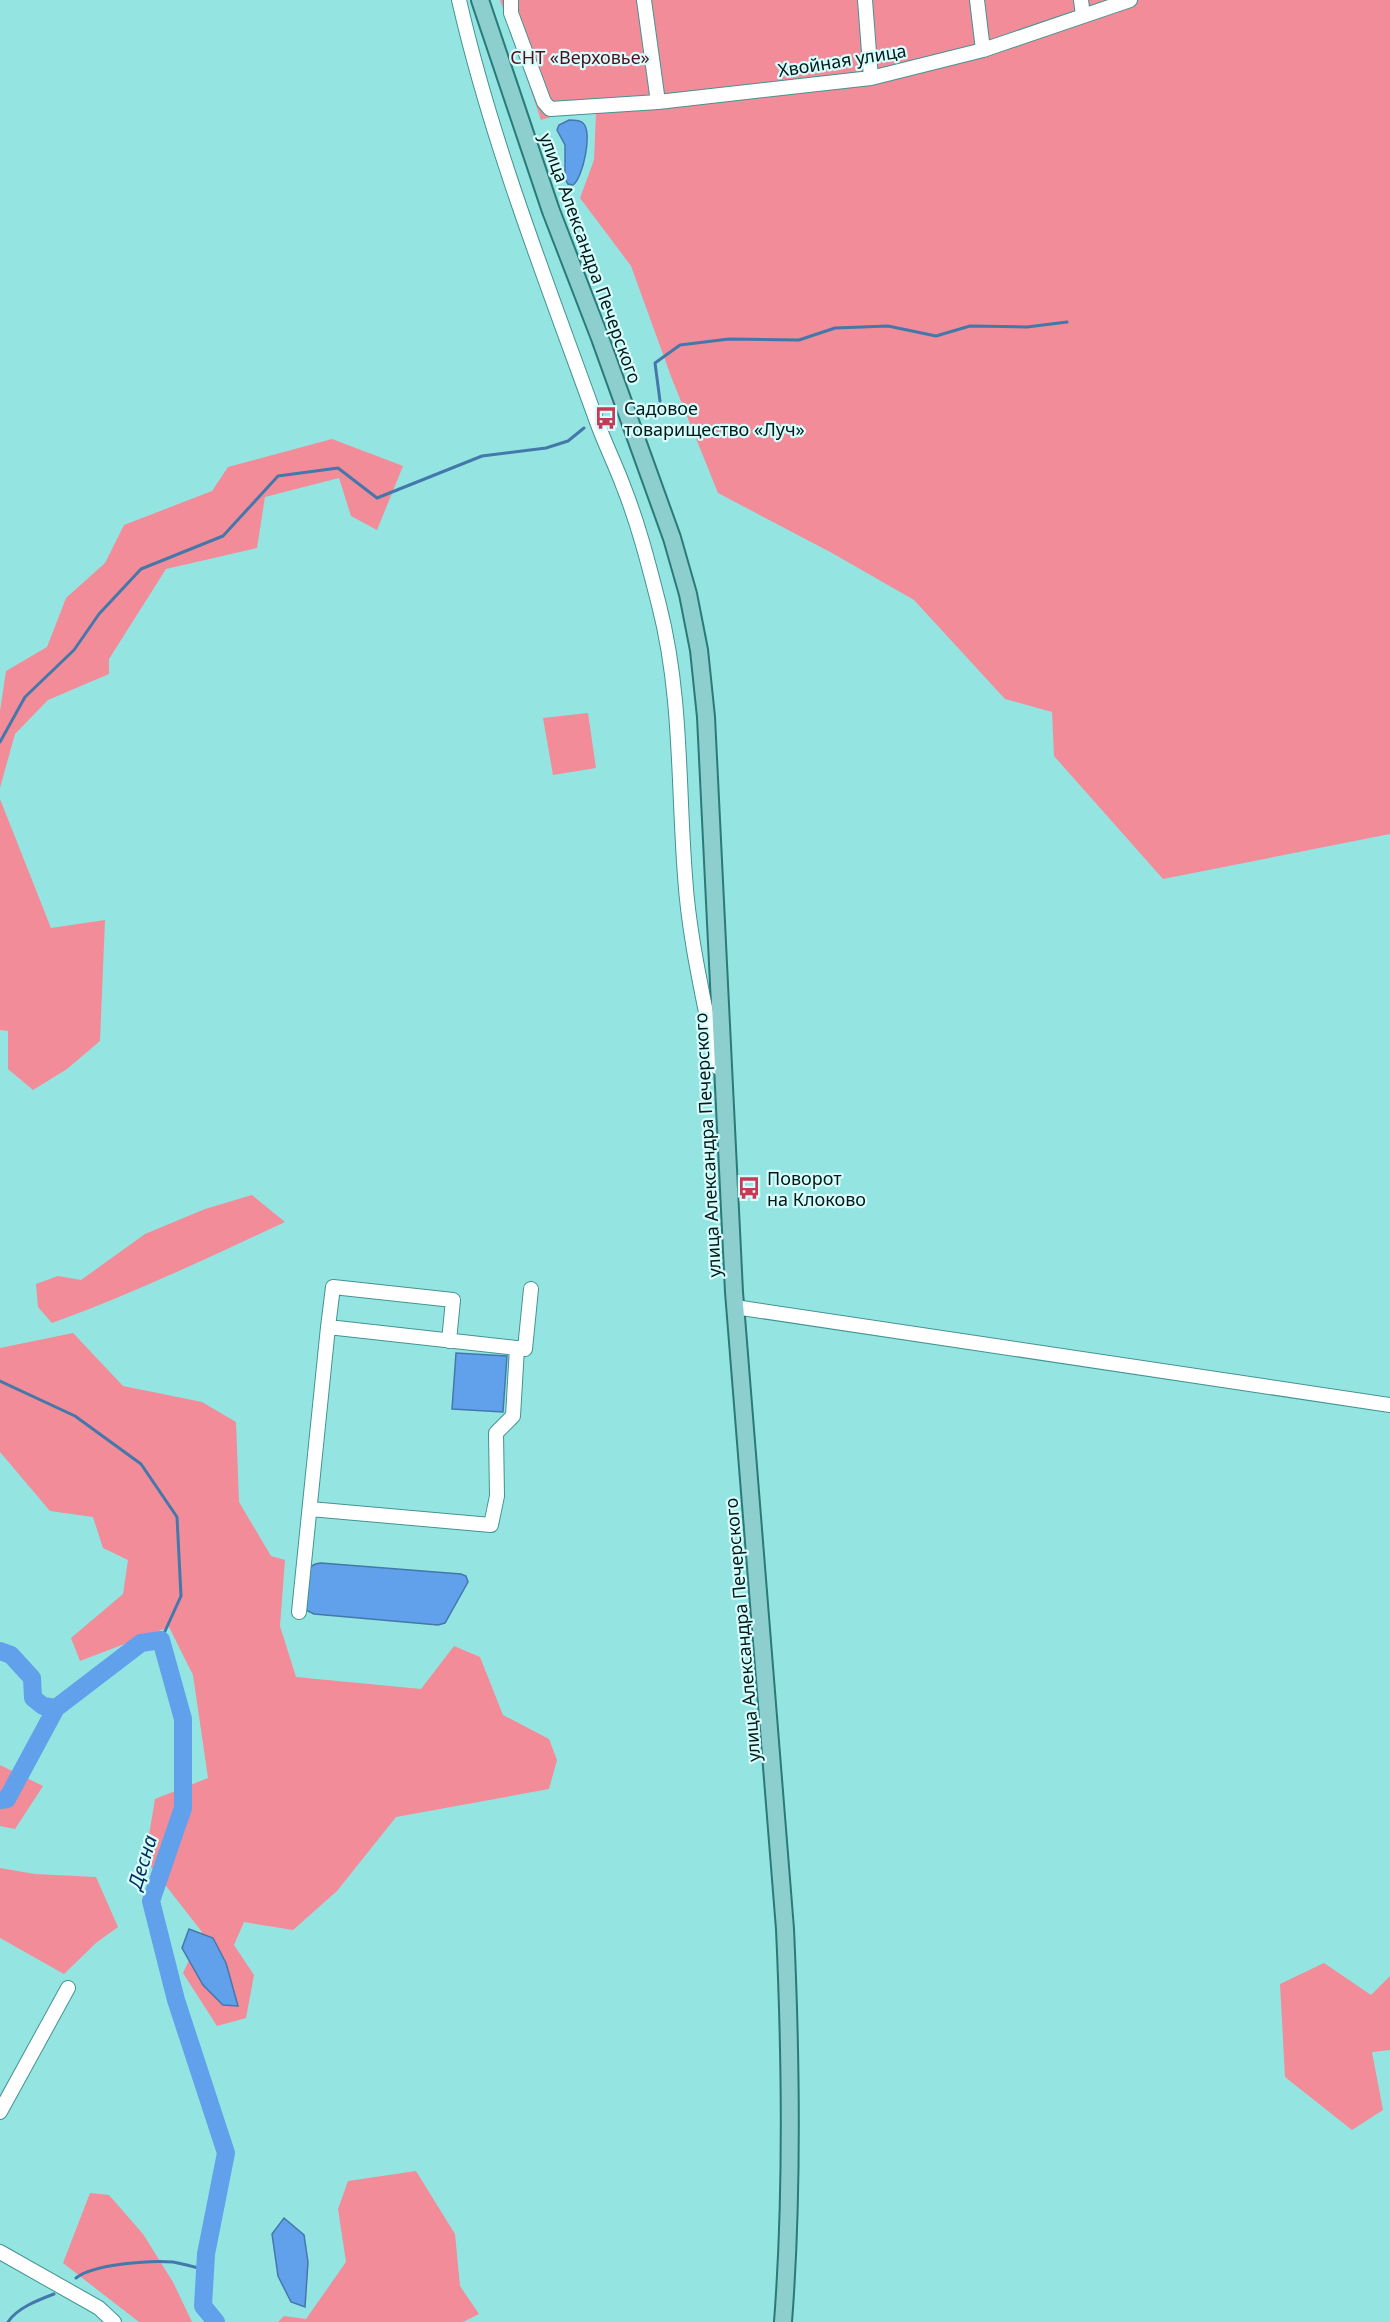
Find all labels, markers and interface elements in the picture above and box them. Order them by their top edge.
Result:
street label: Хвойная улица [776,38,908,82]
park label: СНТ «Верховье» [510,45,650,69]
street label: улица Александра Печерского [534,129,648,387]
place label: Садовое товарищество «Луч» [624,396,805,441]
bus stop icon: Садовое товарищество «Луч» [593,405,619,431]
street label: улица Александра Печерского [688,1012,726,1278]
place label: Поворот на Клоково [767,1166,866,1211]
bus stop icon: Поворот на Клоково [736,1175,762,1201]
street label: улица Александра Печерского [719,1497,765,1763]
water label: Десна [120,1832,163,1894]

